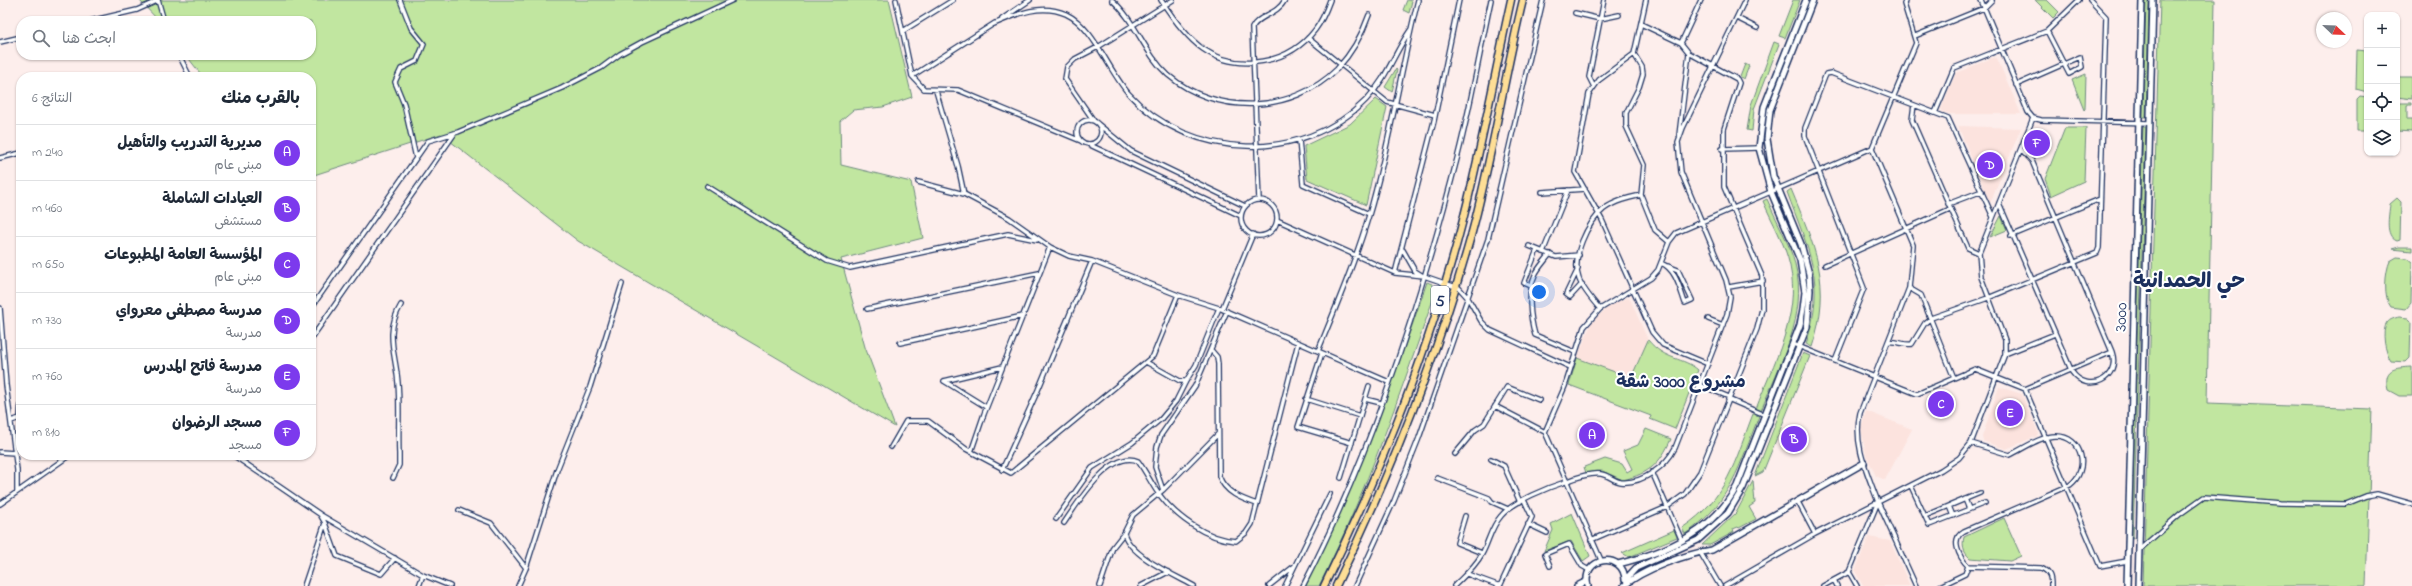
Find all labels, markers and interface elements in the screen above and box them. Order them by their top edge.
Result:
north arrow [2316,12,2352,48]
map controls [2364,12,2400,156]
button: + [2364,12,2400,48]
search box [16,16,316,60]
icon: search [30,27,52,49]
text: ابحث هنا [62,28,116,50]
button: − [2364,48,2400,84]
button: locate [2364,84,2400,120]
text: بالقرب منك [221,86,300,111]
text: النتائج: 6 [32,89,72,108]
button: layers [2364,120,2400,156]
pin: F [2024,128,2050,158]
text: مديرية التدريب والتأهيل [117,132,262,154]
text: 240 m [32,143,63,162]
text: A [283,143,291,162]
pin: D [1977,150,2003,180]
text: مبنى عام [214,156,262,175]
text: العيادات الشاملة [162,188,262,210]
text: 460 m [32,199,62,218]
text: B [283,199,291,218]
text: مستشفى [214,212,262,231]
text: المؤسسة العامة المطبوعات [104,244,262,266]
text: 650 m [32,255,64,274]
text: C [283,255,291,274]
district label: حي الحمدانية [2133,267,2245,299]
text: مبنى عام [214,268,262,287]
your location [1529,282,1549,302]
road number: 5 [1431,286,1449,314]
text: مدرسة مصطفى معرواي [116,300,262,322]
street label: 3000 [2108,302,2134,332]
text: 730 m [32,311,62,330]
text: D [282,311,292,330]
text: مدرسة [226,324,262,343]
text: مدرسة فاتح المدرس [144,356,262,378]
text: 760 m [32,367,62,386]
text: E [283,367,291,386]
district label: مشروع 3000 شقة [1616,370,1746,396]
text: مدرسة [226,380,262,399]
pin: C [1928,389,1954,419]
pin: E [1997,398,2023,428]
text: مسجد الرضوان [172,412,262,434]
pin: A [1579,420,1605,450]
text: 810 m [32,423,60,442]
text: F [283,423,291,442]
pin: B [1781,424,1807,454]
text: مسجد [229,436,262,455]

